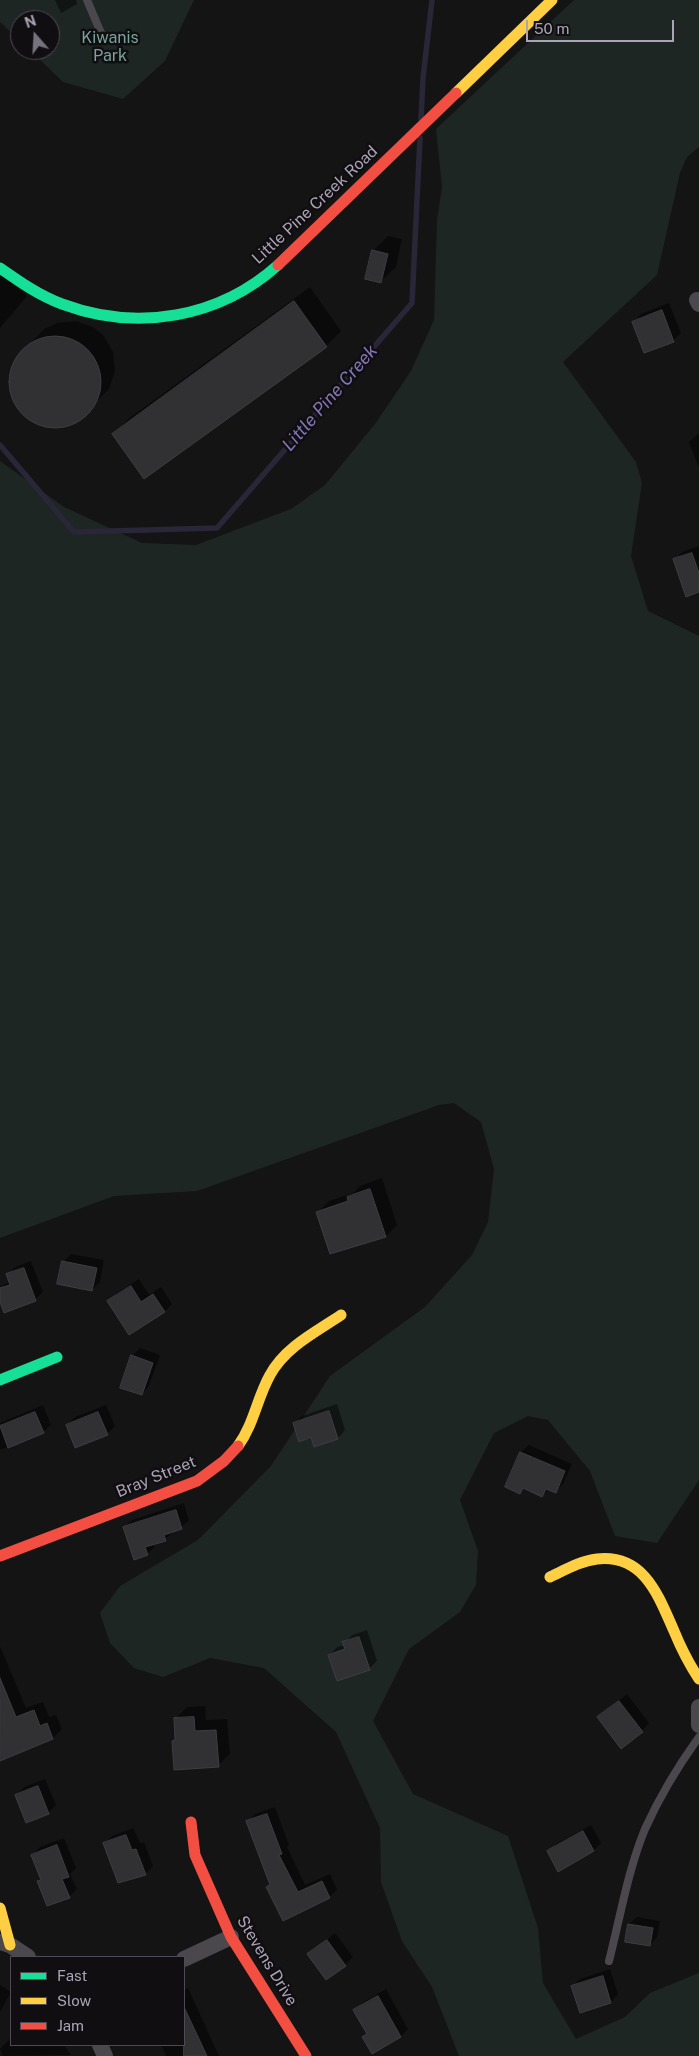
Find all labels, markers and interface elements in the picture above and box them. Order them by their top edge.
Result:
north arrow [10,10,60,60]
scale bar [529,10,676,42]
text: N [23,12,38,31]
text: 50 m [534,20,569,37]
park label: Kiwanis Park [81,28,139,66]
street label: Little Pine Creek Road [248,142,382,268]
water label: Little Pine Creek [278,340,382,456]
street label: Bray Street [113,1452,199,1502]
street label: Stevens Drive [233,1912,301,2010]
legend [10,1956,185,2046]
text: Fast [57,1967,87,1984]
text: Slow [57,1992,91,2009]
text: Jam [57,2017,84,2034]

